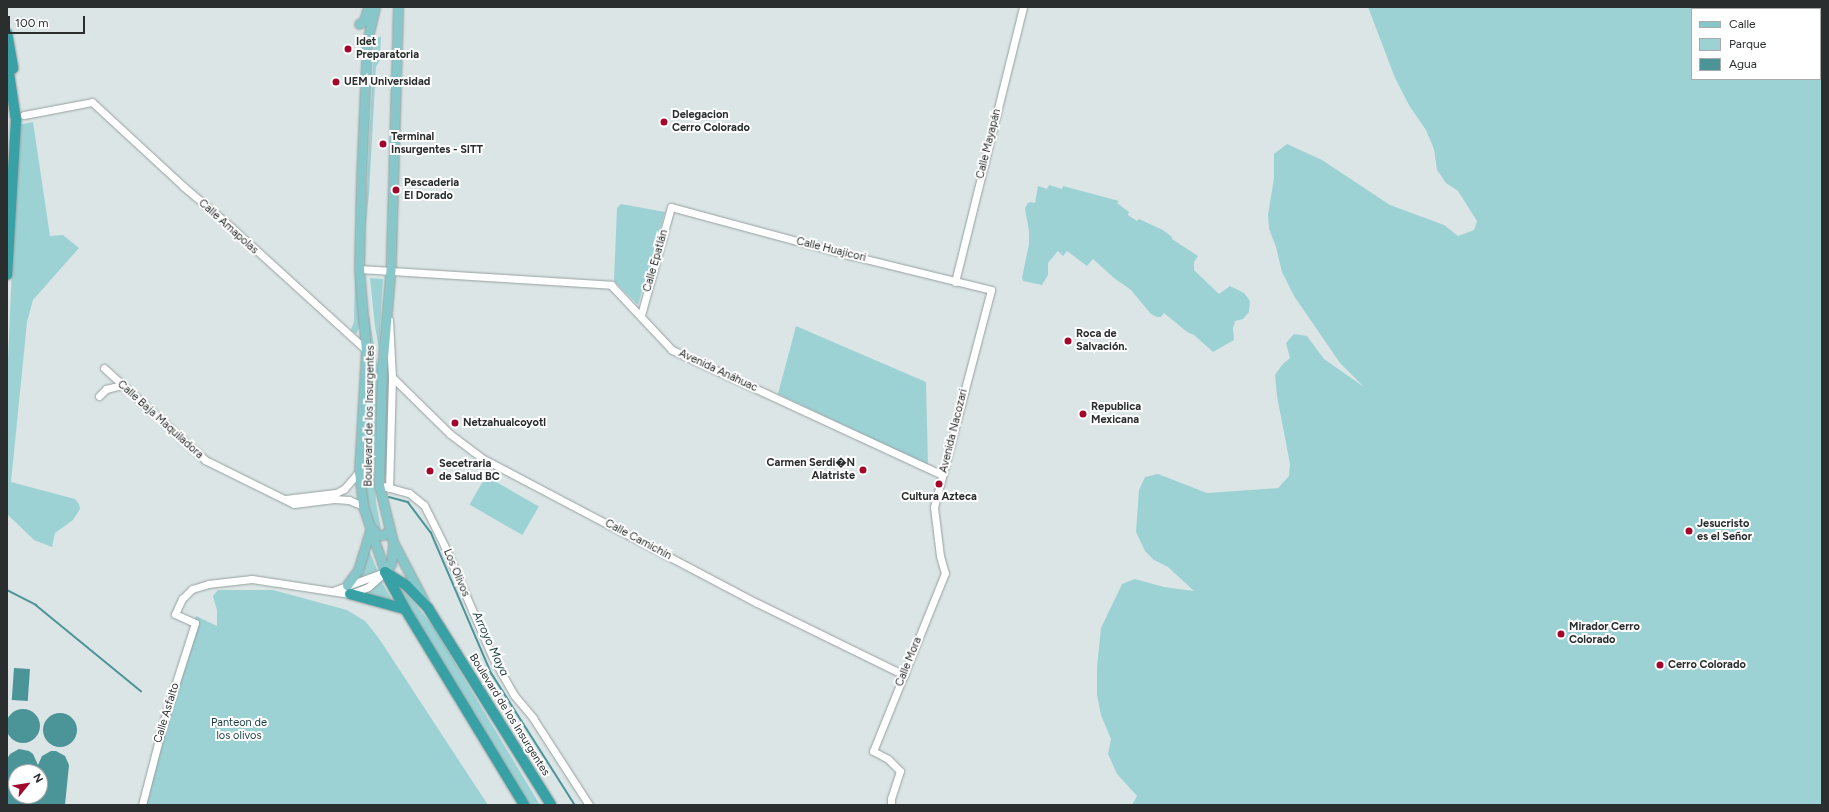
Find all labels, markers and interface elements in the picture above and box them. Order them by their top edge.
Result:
scale bar [10,8,87,34]
legend [1691,8,1821,80]
text: 100 m [15,16,49,30]
text: Calle [1729,17,1756,31]
place label: Idet Preparatoria [356,36,419,62]
text: Parque [1729,37,1766,51]
marker: Idet Preparatoria [343,44,353,54]
text: Agua [1729,57,1757,71]
place label: UEM Universidad [344,75,430,89]
marker: UEM Universidad [331,77,341,87]
street label: Calle Mayapán [974,108,1004,180]
place label: Delegacion Cerro Colorado [672,109,750,135]
marker: Delegacion Cerro Colorado [659,117,669,127]
place label: Terminal Insurgentes - SITT [391,131,483,157]
marker: Terminal Insurgentes - SITT [378,139,388,149]
place label: Pescaderia El Dorado [404,177,459,203]
marker: Pescaderia El Dorado [391,185,401,195]
street label: Calle Amapolas [196,197,260,257]
street label: Calle Epatlán [641,228,671,294]
street label: Calle Huajicori [795,235,867,265]
place label: Roca de Salvación. [1076,328,1127,354]
marker: Roca de Salvación. [1063,336,1073,346]
street label: Boulevard de los Insurgentes [362,345,378,487]
street label: Avenida Anáhuac [677,347,759,395]
street label: Calle Baja Maquiladora [114,378,206,462]
street label: Avenida Nacozari [937,388,971,474]
place label: Republica Mexicana [1091,401,1141,427]
marker: Republica Mexicana [1078,409,1088,419]
place label: Netzahualcoyotl [463,416,546,430]
marker: Netzahualcoyotl [450,418,460,428]
place label: Carmen Serdi�N Alatriste [767,457,855,483]
place label: Secetraria de Salud BC [439,458,500,484]
marker: Secetraria de Salud BC [424,465,436,477]
marker: Carmen Serdi�N Alatriste [858,465,868,475]
marker: Cultura Azteca [934,479,944,489]
place label: Cultura Azteca [901,490,977,504]
street label: Calle Camichín [603,517,673,563]
place label: Jesucristo es el Señor [1697,518,1752,544]
marker: Jesucristo es el Señor [1684,526,1694,536]
street label: Los Olivos [440,547,472,599]
water label: Arroyo Maya [469,609,511,679]
place label: Mirador Cerro Colorado [1569,621,1640,647]
marker: Mirador Cerro Colorado [1556,629,1566,639]
street label: Calle Mora [893,635,925,689]
street label: Boulevard de los Insurgentes [466,652,552,778]
place label: Cerro Colorado [1668,658,1746,672]
marker: Cerro Colorado [1655,660,1665,670]
street label: Calle Asfalto [152,681,182,745]
park label: Panteon de los olivos [211,717,267,743]
north arrow [8,764,48,804]
text: N [30,771,46,785]

